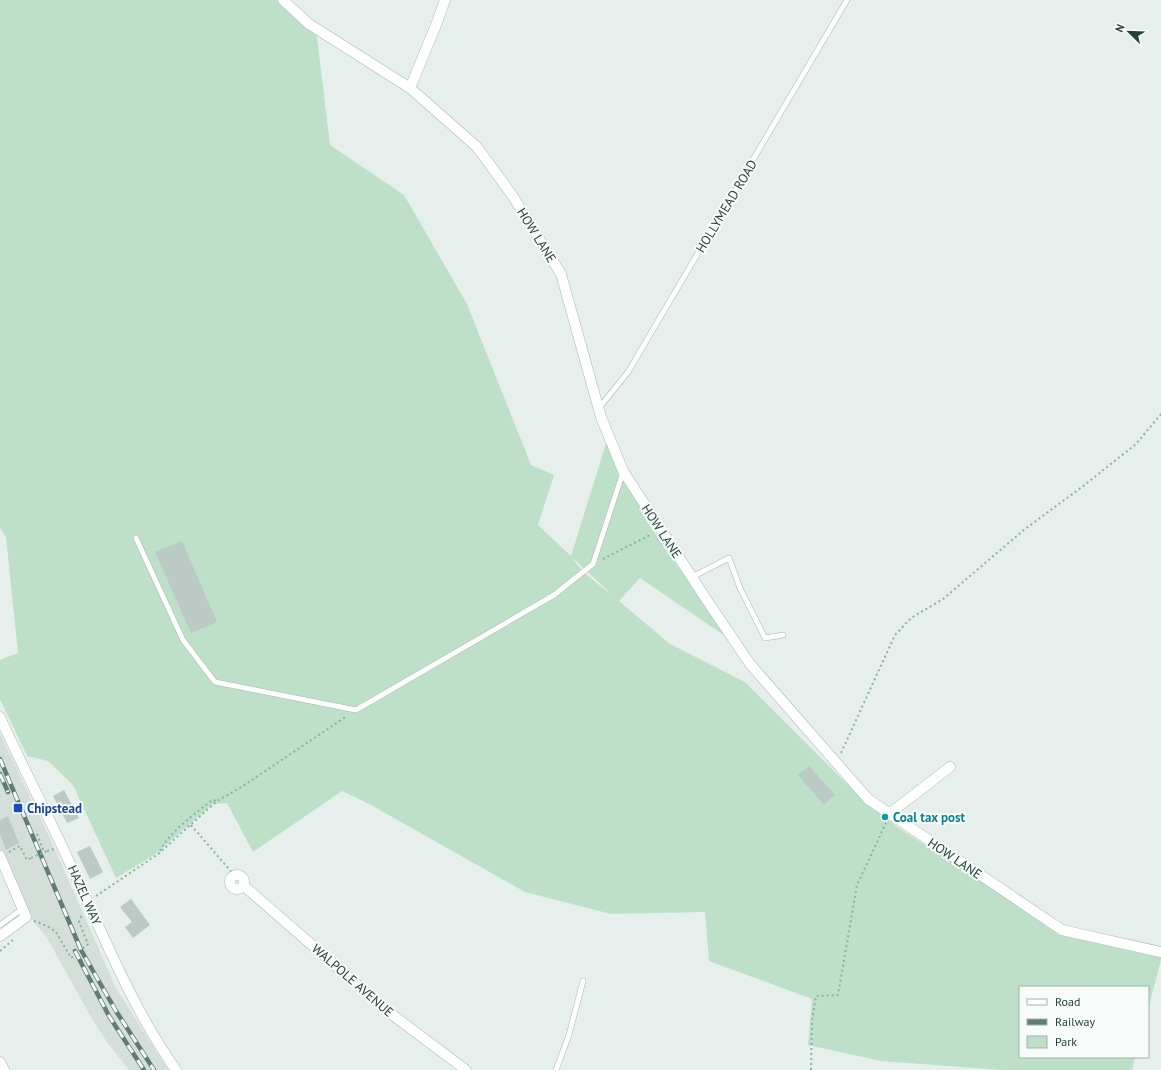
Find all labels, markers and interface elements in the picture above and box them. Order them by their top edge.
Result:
north arrow [1109,12,1149,52]
text: N [1112,22,1128,34]
street label: HOLLYMEAD ROAD [692,157,761,256]
street label: HOW LANE [513,205,560,266]
street label: HOW LANE [638,501,685,562]
place label: Chipstead [27,800,82,817]
marker: Chipstead [12,802,24,814]
place label: Coal tax post [893,809,966,826]
marker: Coal tax post [880,812,890,822]
street label: HOW LANE [925,834,985,883]
street label: HAZEL WAY [64,863,106,929]
street label: WALPOLE AVENUE [308,940,397,1021]
legend [1019,986,1149,1058]
text: Road [1055,994,1080,1009]
text: Railway [1055,1014,1095,1029]
text: Park [1055,1034,1077,1049]

